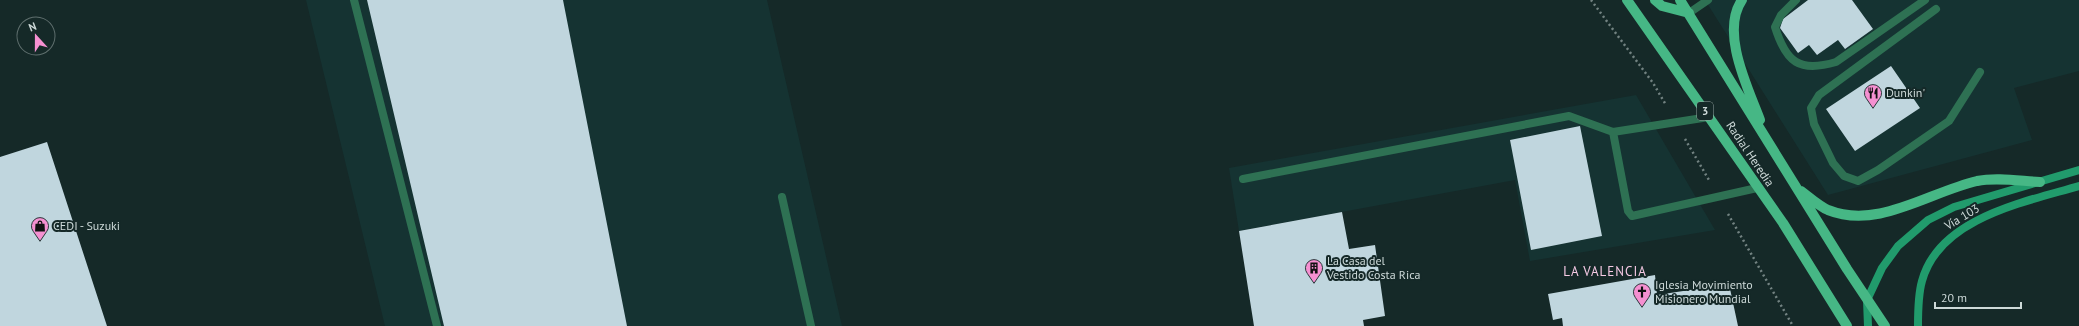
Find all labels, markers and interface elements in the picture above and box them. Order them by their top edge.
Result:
north arrow [16,16,56,56]
text: N [27,19,38,34]
restaurant icon: Dunkin' [1863,83,1883,108]
place label: Dunkin' [1886,85,1925,100]
road number: 3 [1697,102,1713,120]
street label: Radial Heredia [1723,118,1778,189]
street label: Vía 103 [1941,200,1982,233]
shop icon: CEDI - Suzuki [30,216,50,241]
place label: CEDI - Suzuki [53,218,120,233]
place label: La Casa del Vestido Costa Rica [1326,253,1421,282]
building icon: La Casa del Vestido Costa Rica [1304,258,1324,283]
district label: LA VALENCIA [1563,263,1647,280]
place label: Iglesia Movimiento Misionero Mundial [1655,277,1753,306]
church icon: Iglesia Movimiento Misionero Mundial [1632,282,1652,307]
scale bar [1935,284,2021,310]
text: 20 m [1941,290,1967,305]

